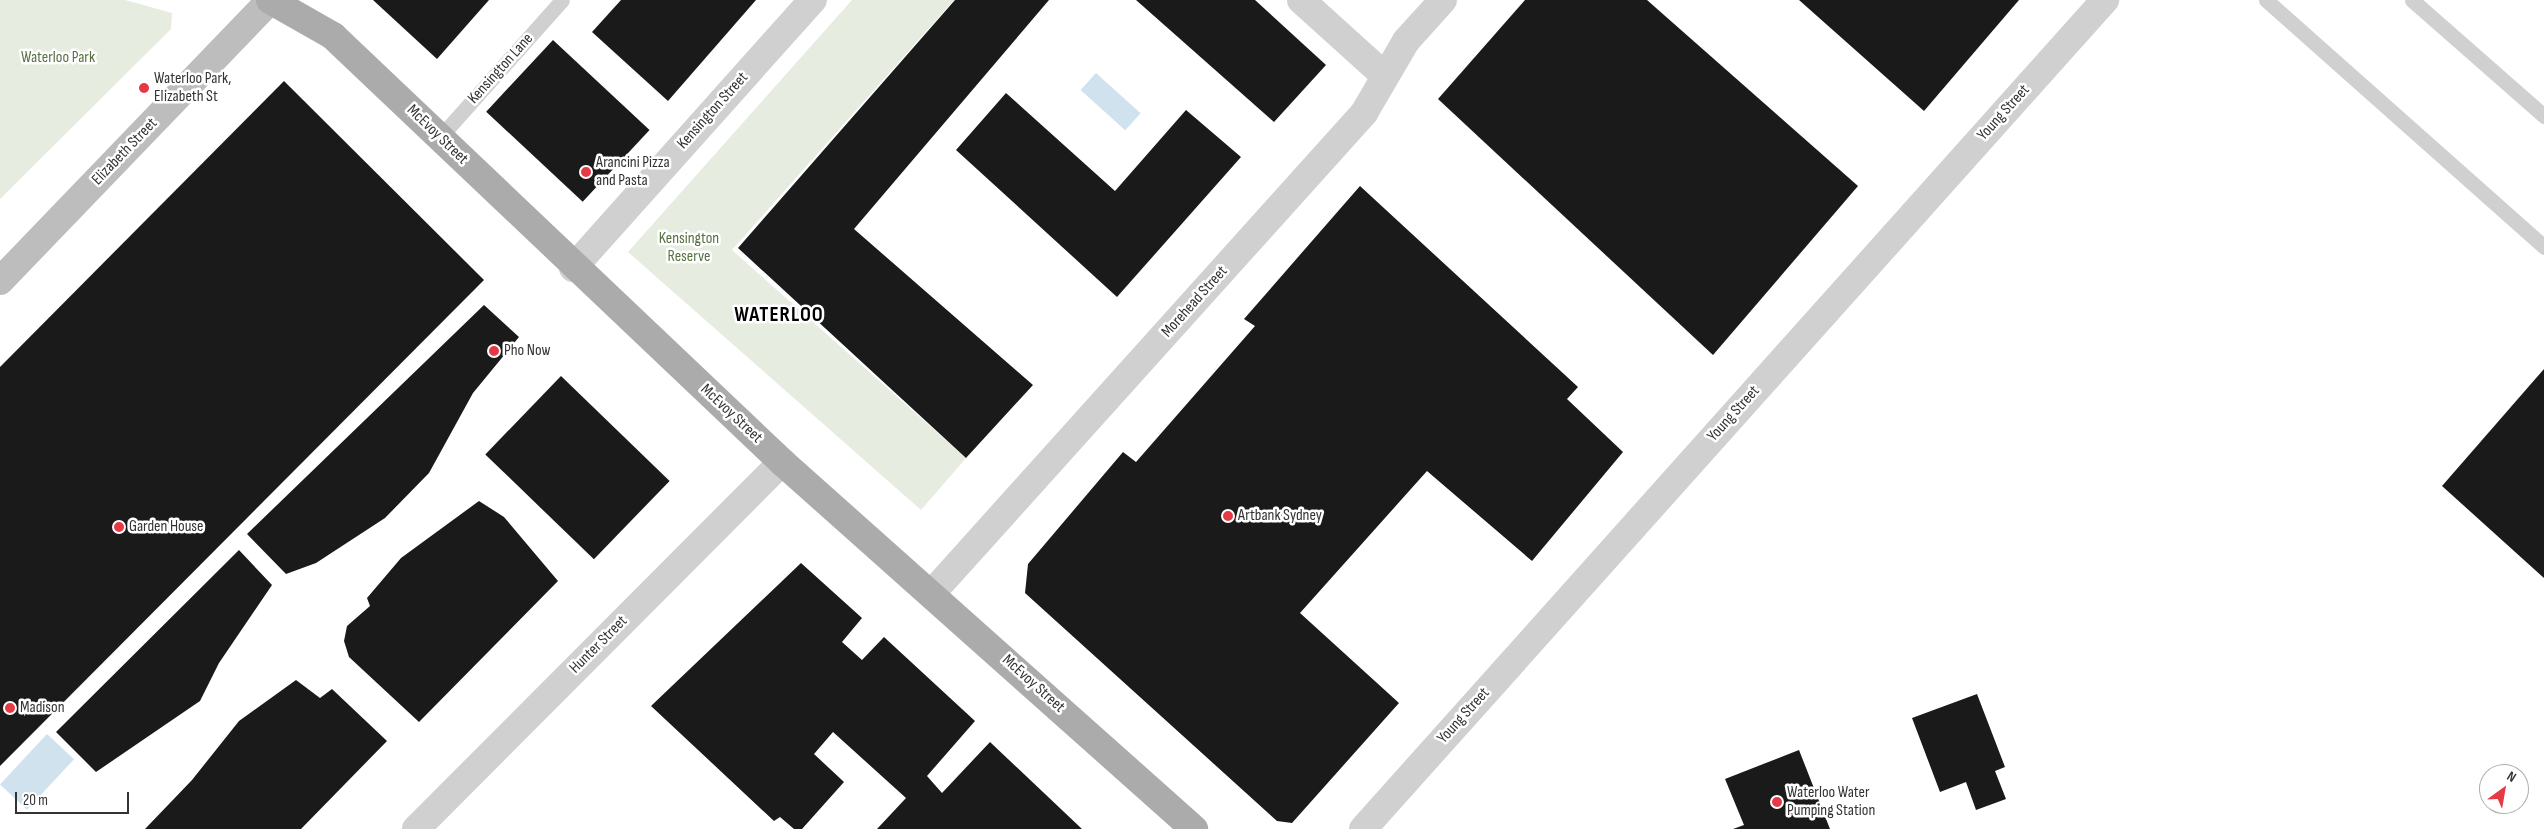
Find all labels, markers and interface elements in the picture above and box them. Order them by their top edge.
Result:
street label: Kensington Lane [464,30,538,108]
park label: Waterloo Park [21,48,95,68]
place label: Waterloo Park, Elizabeth St [154,69,231,107]
street label: Kensington Street [674,69,752,153]
street label: Young Street [1974,81,2034,145]
marker: Waterloo Park, Elizabeth St [138,82,150,94]
street label: McEvoy Street [402,101,472,169]
street label: Elizabeth Street [88,114,162,190]
place label: Arancini Pizza and Pasta [596,153,670,191]
marker: Arancini Pizza and Pasta [580,166,592,178]
park label: Kensington Reserve [659,229,719,267]
street label: Morehead Street [1158,262,1232,342]
district label: WATERLOO [733,302,825,328]
place label: Pho Now [504,341,550,361]
marker: Pho Now [488,345,500,357]
street label: McEvoy Street [696,381,766,447]
street label: Young Street [1704,382,1764,446]
place label: Artbank Sydney [1238,506,1322,526]
marker: Artbank Sydney [1222,510,1234,522]
place label: Garden House [129,517,204,537]
marker: Garden House [113,521,125,533]
street label: Hunter Street [566,612,632,678]
street label: McEvoy Street [998,651,1068,717]
street label: Young Street [1434,684,1494,748]
place label: Madison [20,698,65,718]
marker: Madison [4,702,16,714]
north arrow [2479,764,2529,814]
text: N [2504,768,2519,786]
scale bar [18,782,131,814]
place label: Waterloo Water Pumping Station [1787,783,1875,821]
text: 20 m [23,791,48,810]
marker: Waterloo Water Pumping Station [1771,796,1783,808]

